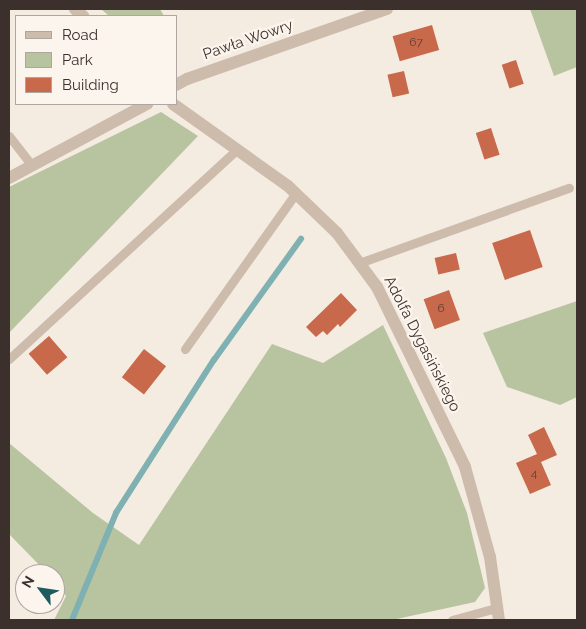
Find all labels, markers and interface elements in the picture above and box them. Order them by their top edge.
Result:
legend [15,15,178,105]
street label: Pawła Wowry [200,16,296,64]
text: Road [62,26,98,44]
house number: 67 [409,36,423,50]
text: Park [62,51,93,69]
text: Building [62,76,119,94]
street label: Adolfa Dygasińskiego [380,273,464,415]
house number: 6 [437,302,445,316]
house number: 4 [531,467,537,481]
north arrow [15,564,65,614]
text: N [18,573,38,590]

